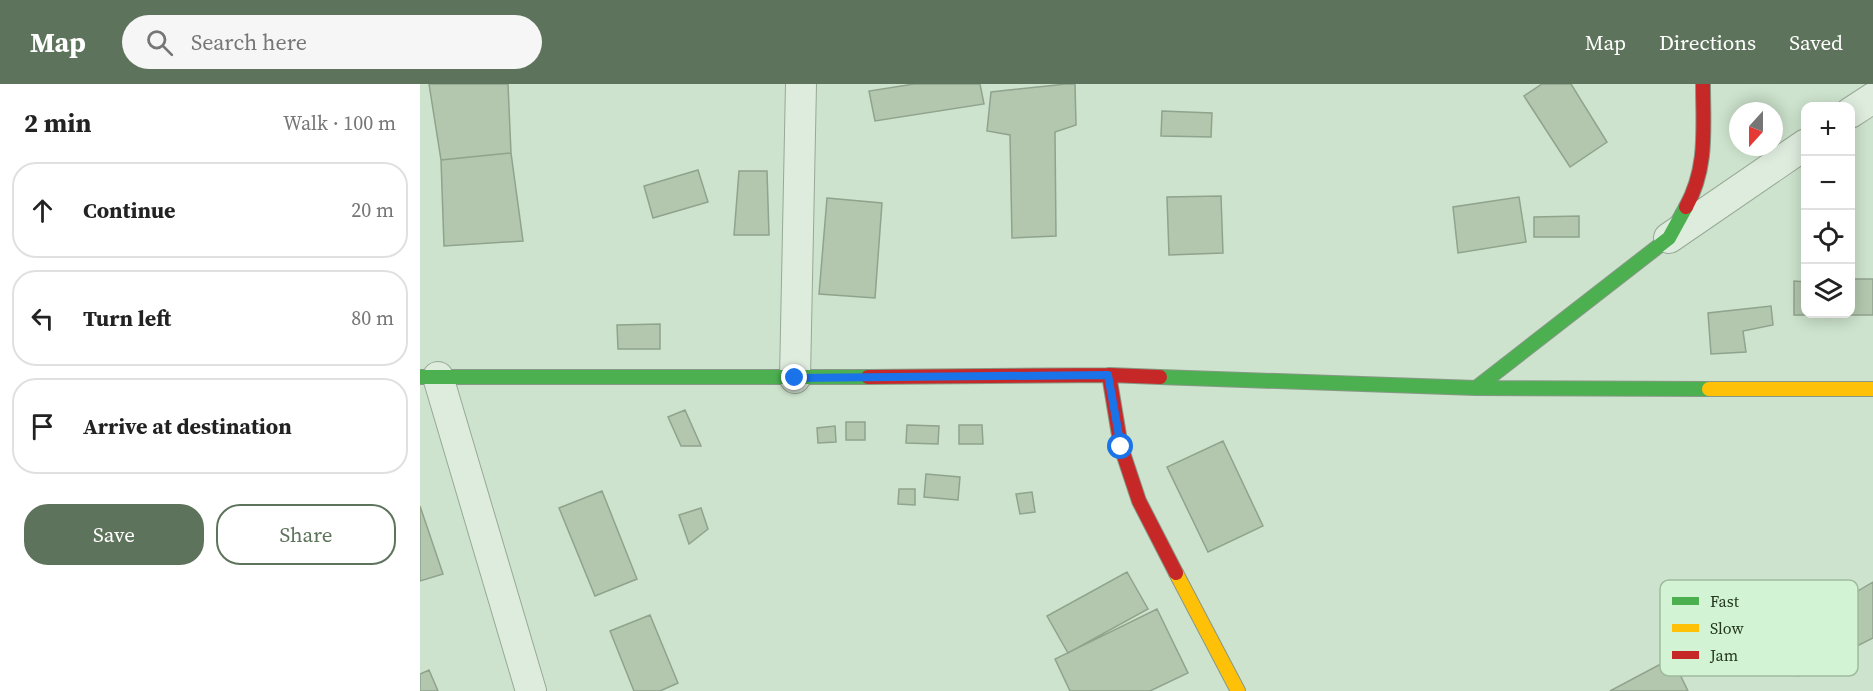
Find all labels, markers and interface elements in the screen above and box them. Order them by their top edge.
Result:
search box [122,15,542,69]
text: Map [30,23,86,61]
icon: search [143,26,176,59]
text: Search here [191,27,307,57]
text: Map [1585,28,1626,57]
text: Directions [1659,28,1756,57]
text: Saved [1789,28,1843,57]
north arrow [1729,102,1783,156]
map controls [1801,102,1855,318]
button: + [1801,102,1855,156]
text: 2 min [24,105,91,141]
text: Walk · 100 m [283,109,396,137]
button: − [1801,156,1855,210]
icon: ahead [26,194,59,227]
text: Continue [83,195,176,225]
text: 20 m [351,196,394,224]
button: locate [1801,210,1855,264]
button: layers [1801,264,1855,318]
icon: left [26,302,59,335]
text: Turn left [83,303,171,333]
text: 80 m [351,304,394,332]
route end [781,364,807,390]
icon: arrive [26,410,59,443]
text: Arrive at destination [83,411,292,441]
route start [1107,433,1133,459]
button: Save [24,504,204,565]
button: Share [216,504,396,565]
legend [1660,580,1858,676]
text: Fast [1710,590,1740,612]
text: Slow [1710,617,1745,639]
text: Jam [1709,644,1738,666]

